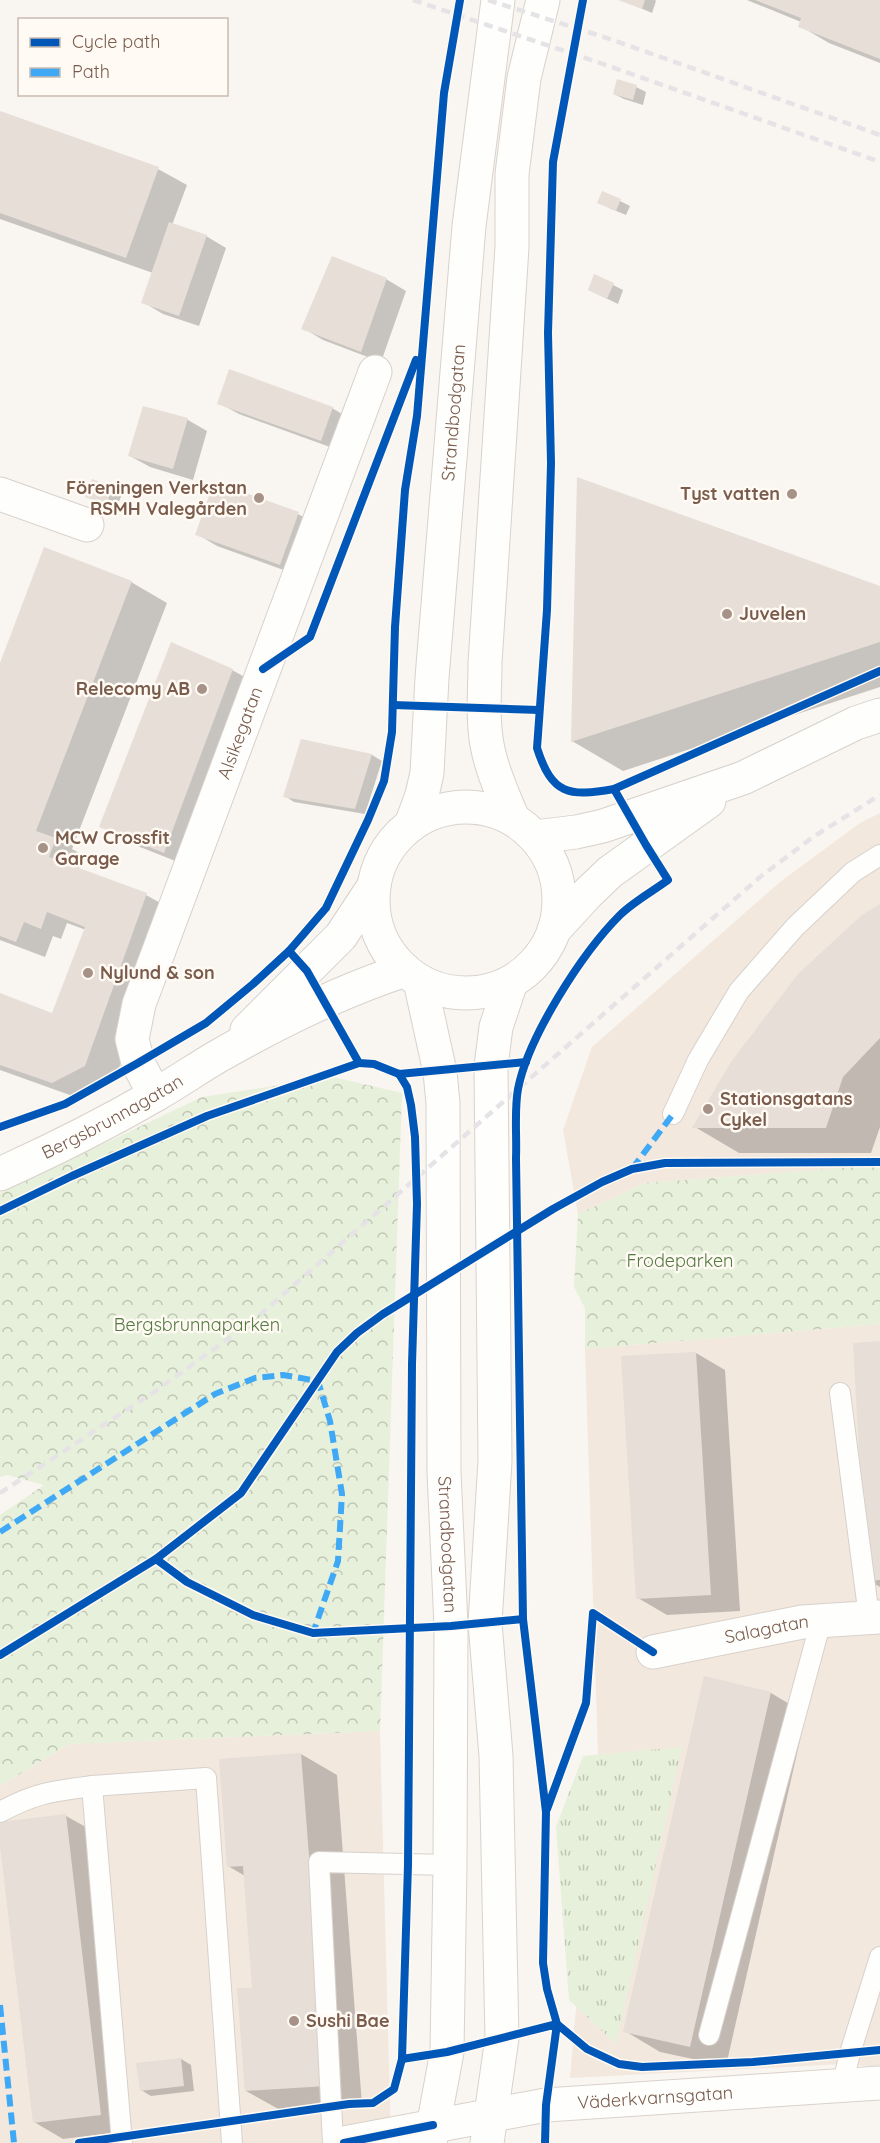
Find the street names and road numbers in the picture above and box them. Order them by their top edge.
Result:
street label: Strandbodgatan [436,343,470,482]
street label: Alsikegatan [212,683,267,782]
street label: Bergsbrunnagatan [38,1069,187,1164]
street label: Strandbodgatan [433,1475,462,1614]
street label: Salagatan [722,1610,810,1648]
street label: Väderkvarnsgatan [577,2081,734,2114]

